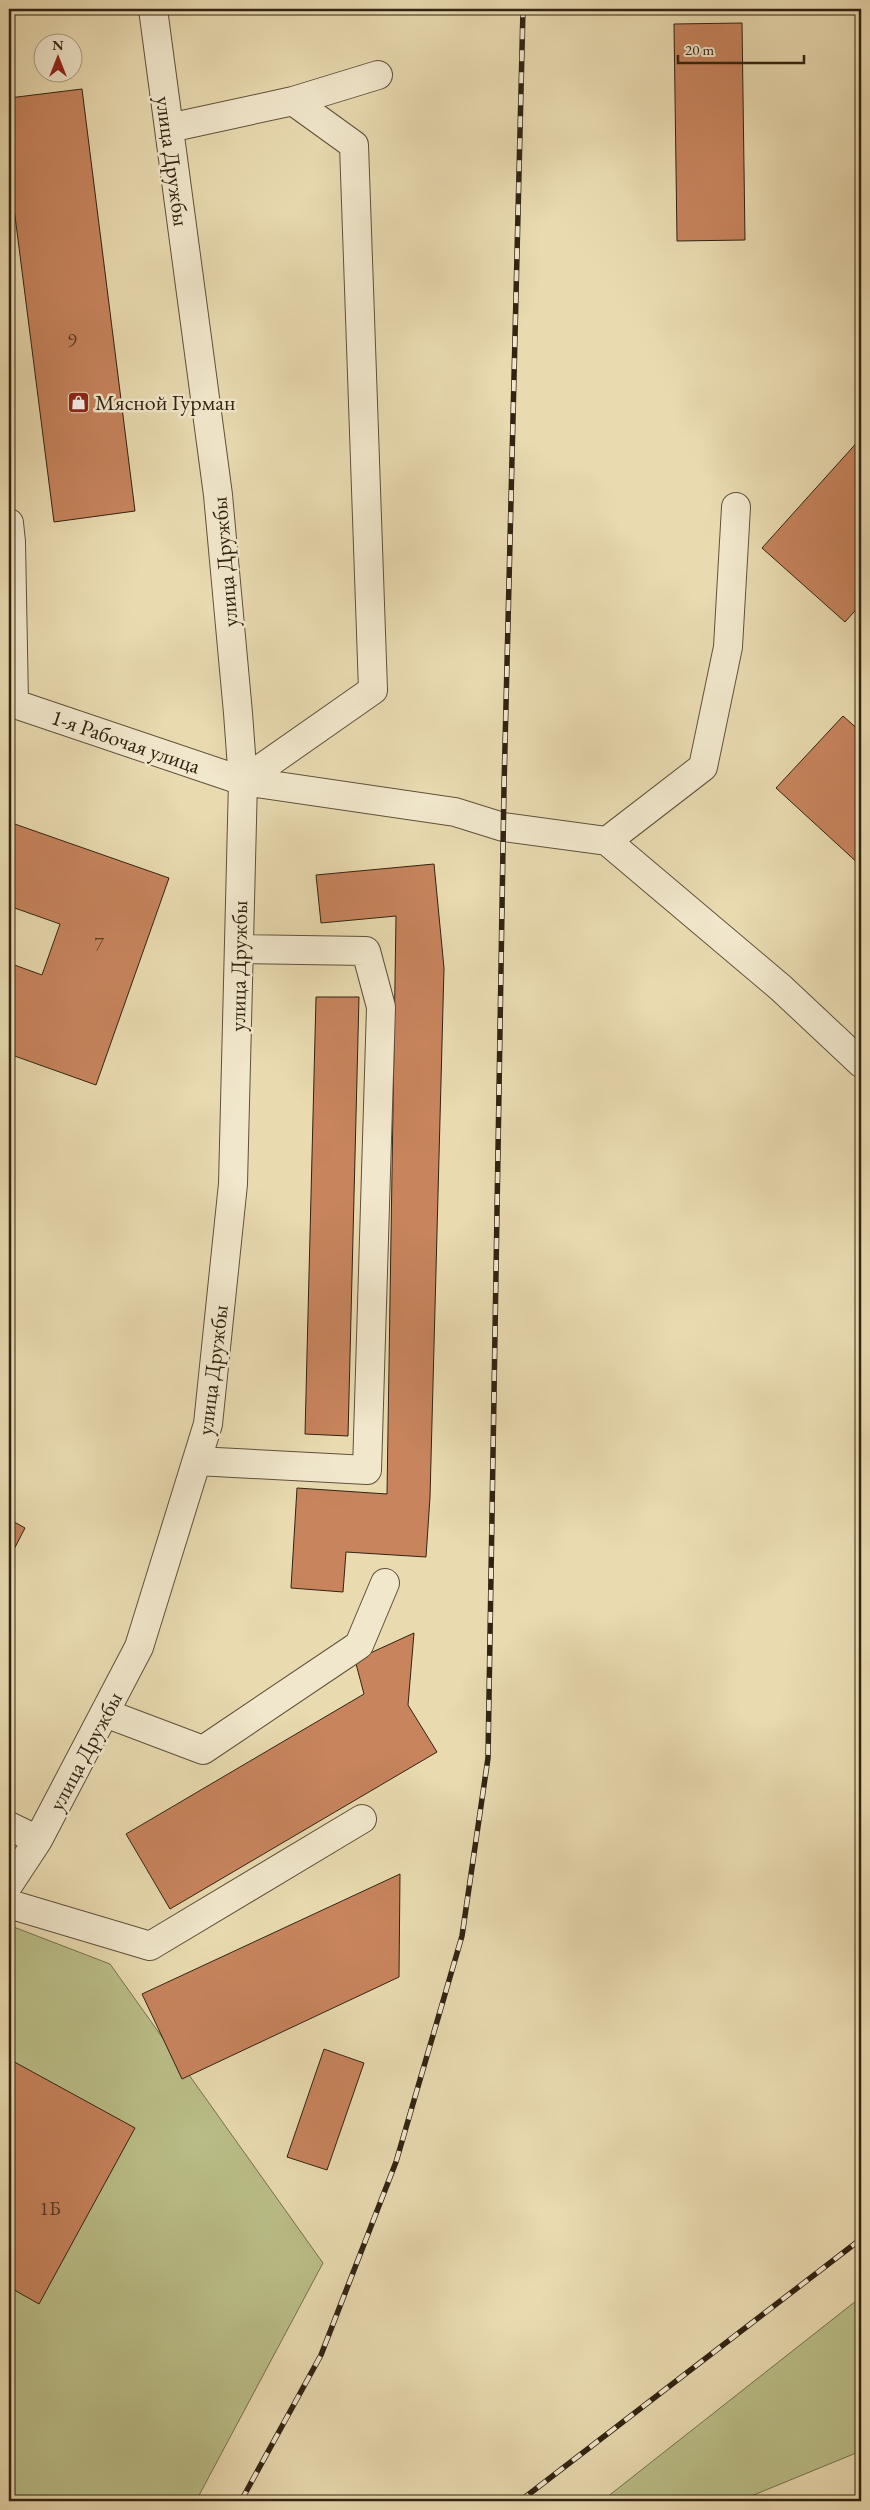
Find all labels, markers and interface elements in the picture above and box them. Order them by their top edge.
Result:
north arrow [32,32,82,82]
scale bar [678,32,804,64]
text: N [52,36,64,54]
text: 20 m [685,40,714,59]
street label: улица Дружбы [149,94,196,228]
house number: 9 [67,327,77,353]
place label: Мясной Гурман [95,388,235,417]
shop icon: Мясной Гурман [67,390,91,414]
street label: улица Дружбы [204,495,245,629]
street label: 1-я Рабочая улица [47,702,204,781]
street label: улица Дружбы [223,900,254,1032]
house number: 7 [94,931,104,957]
street label: улица Дружбы [190,1303,235,1437]
street label: улица Дружбы [42,1687,129,1816]
house number: 1Б [39,2195,61,2221]

